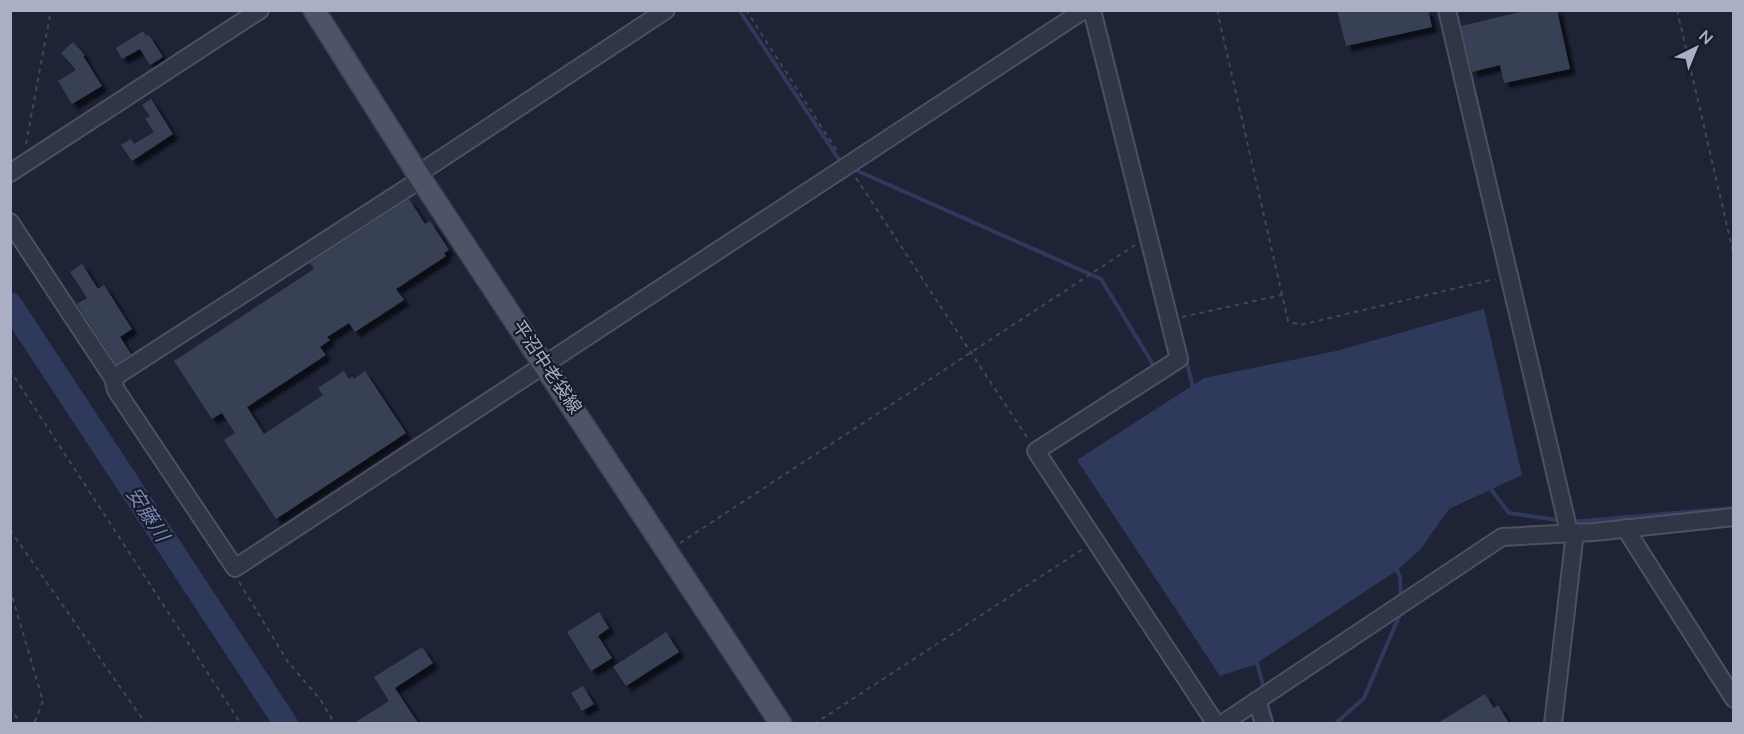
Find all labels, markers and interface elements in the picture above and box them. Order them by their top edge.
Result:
north arrow [1666,18,1726,78]
text: N [1695,26,1717,48]
street label: 平沼中老袋線 [508,316,587,418]
water label: 安藤川 [122,482,176,547]

